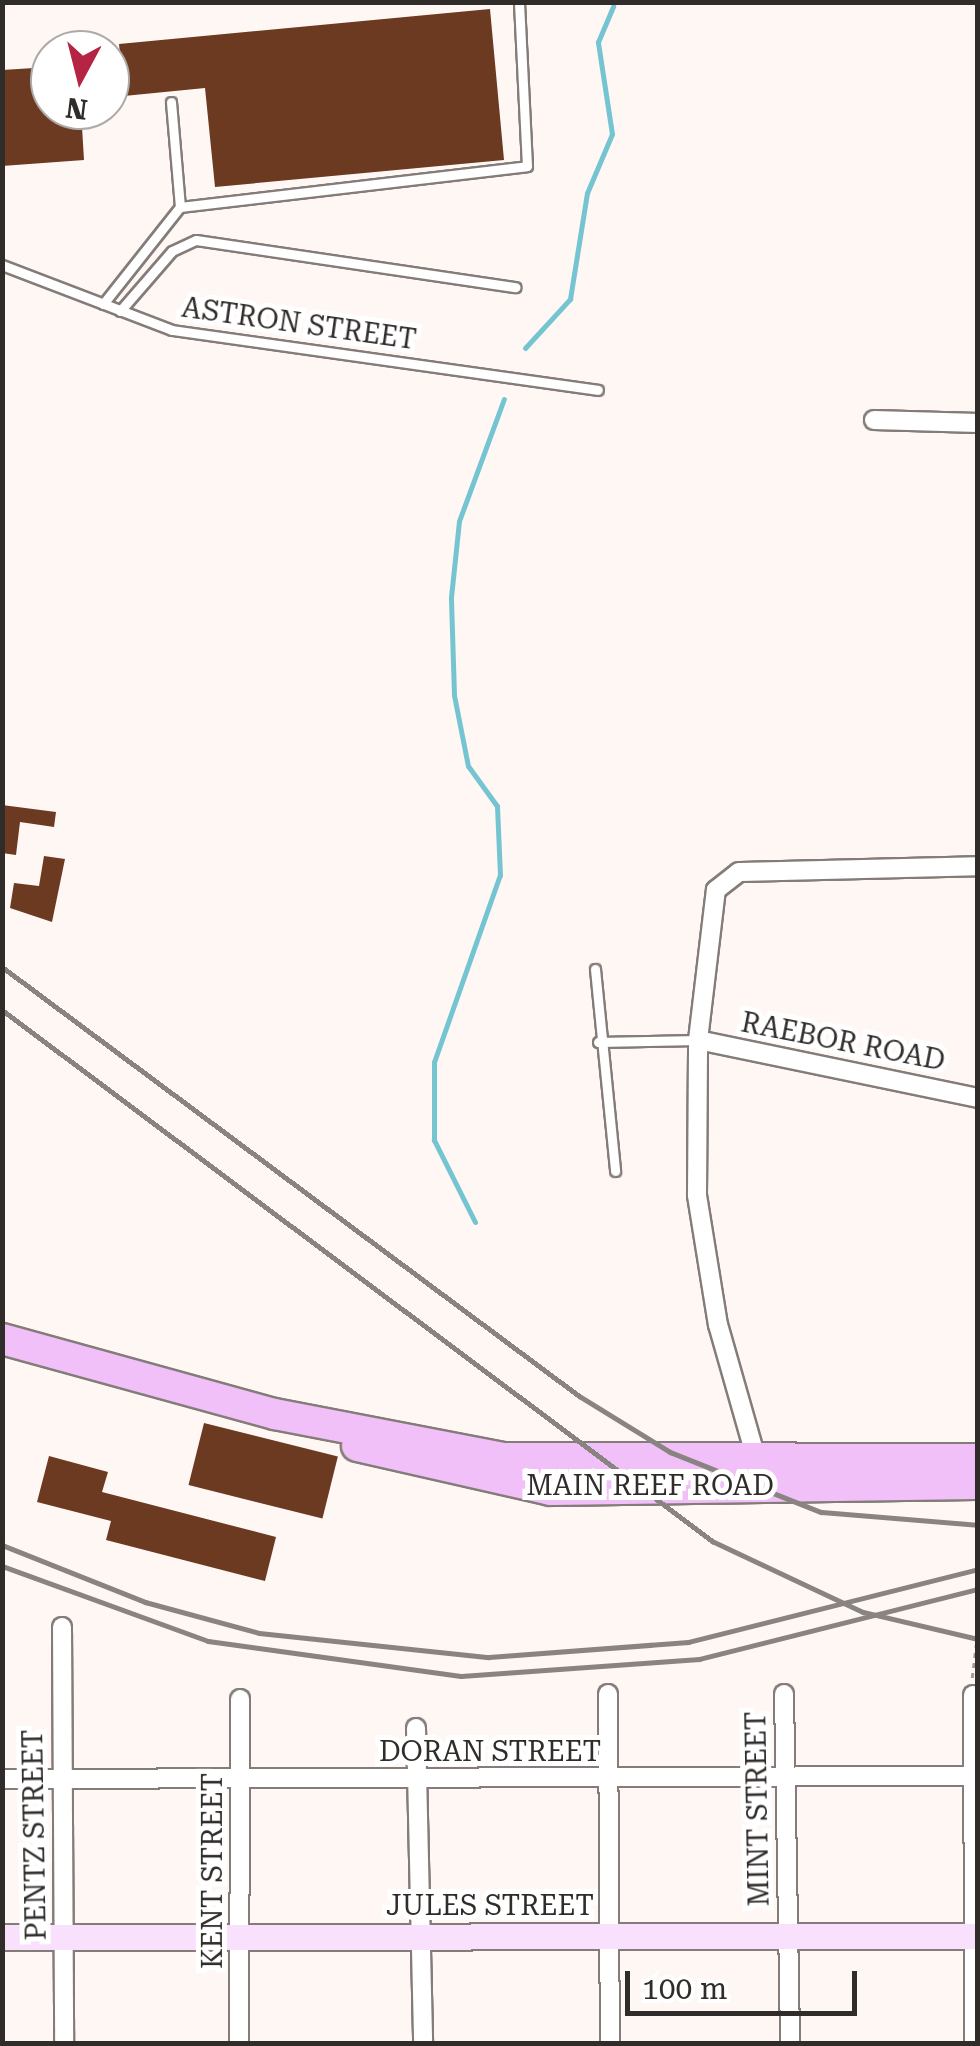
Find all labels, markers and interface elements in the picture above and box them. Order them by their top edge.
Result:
north arrow [30,30,130,130]
text: N [64,91,89,126]
street label: ASTRON STREET [180,291,418,357]
street label: RAEBOR ROAD [738,1006,948,1078]
street label: MAIN REEF ROAD [526,1469,774,1503]
street label: MINT STREET [740,1711,776,1907]
street label: PENTZ STREET [16,1729,54,1941]
street label: DORAN STREET [379,1735,601,1769]
street label: KENT STREET [196,1773,230,1969]
street label: JULES STREET [386,1889,594,1923]
scale bar [630,1951,862,2013]
text: 100 m [642,1971,727,2006]

